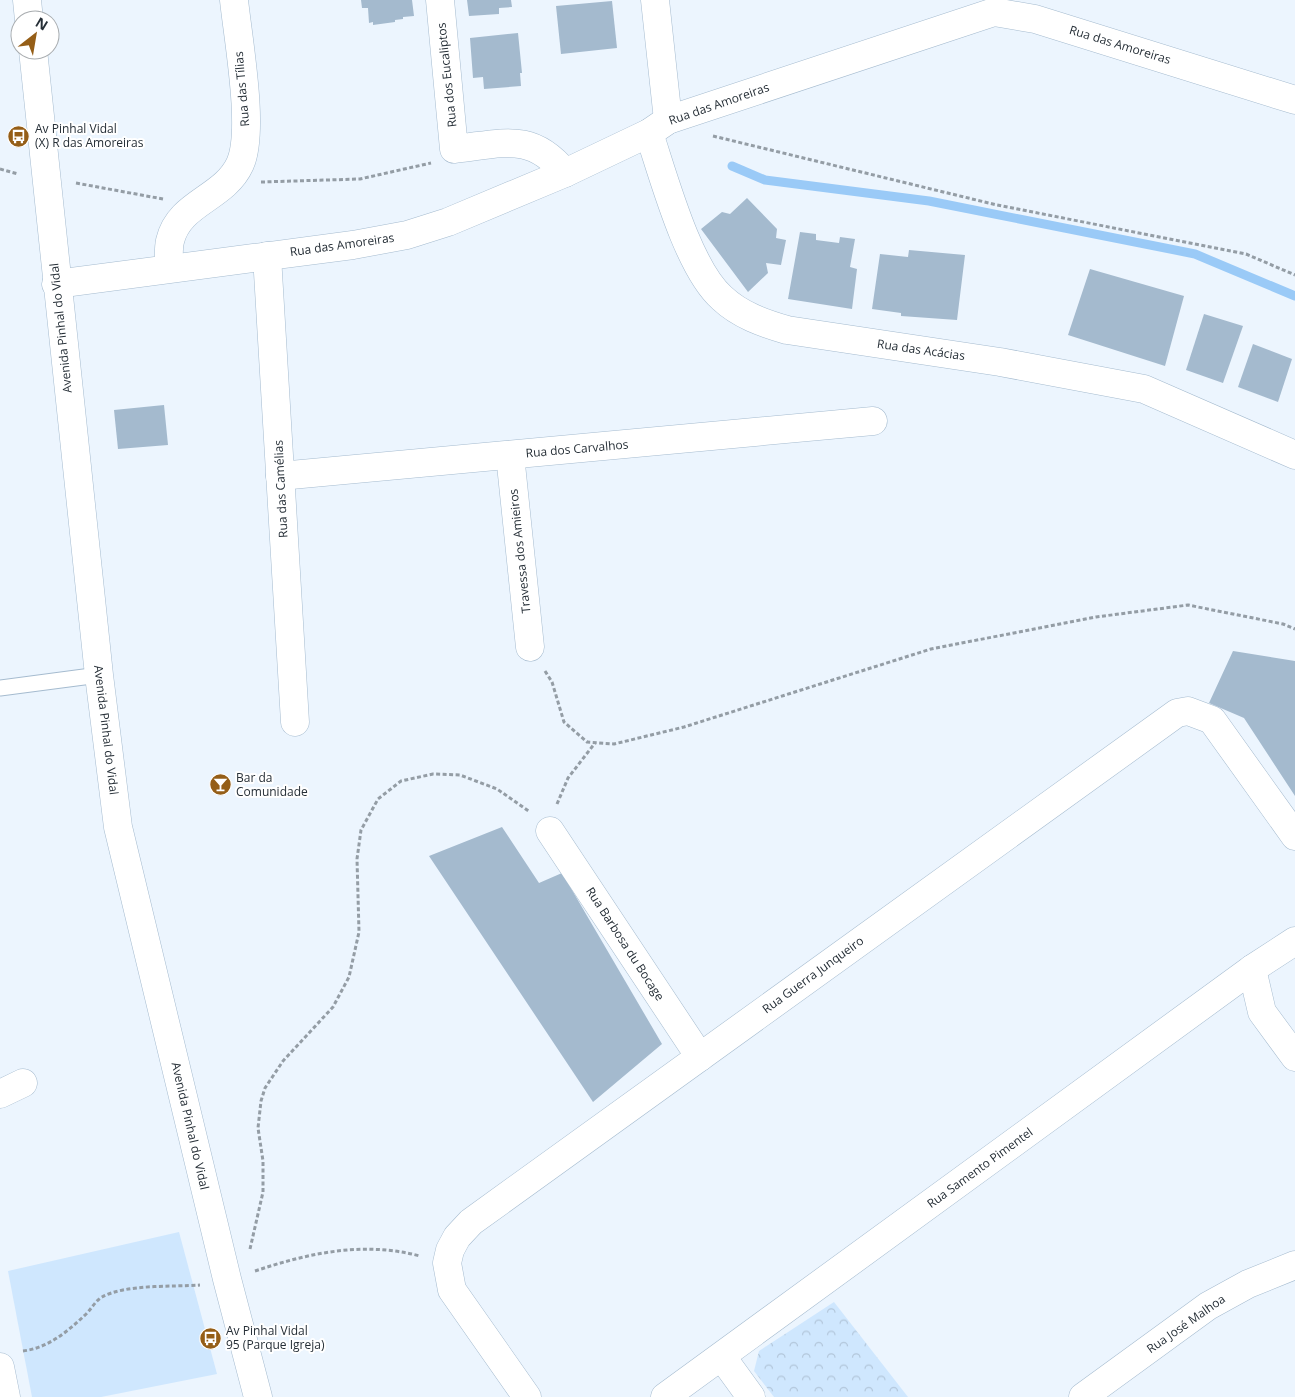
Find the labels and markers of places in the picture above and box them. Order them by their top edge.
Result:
place label: Av Pinhal Vidal (X) R das Amoreiras [35,120,144,151]
bus stop icon: Av Pinhal Vidal (X) R das Amoreiras [7,124,31,148]
place label: Bar da Comunidade [236,769,308,800]
bar icon: Bar da Comunidade [208,773,232,797]
place label: Av Pinhal Vidal 95 (Parque Igreja) [226,1322,325,1353]
bus stop icon: Av Pinhal Vidal 95 (Parque Igreja) [198,1326,222,1350]

